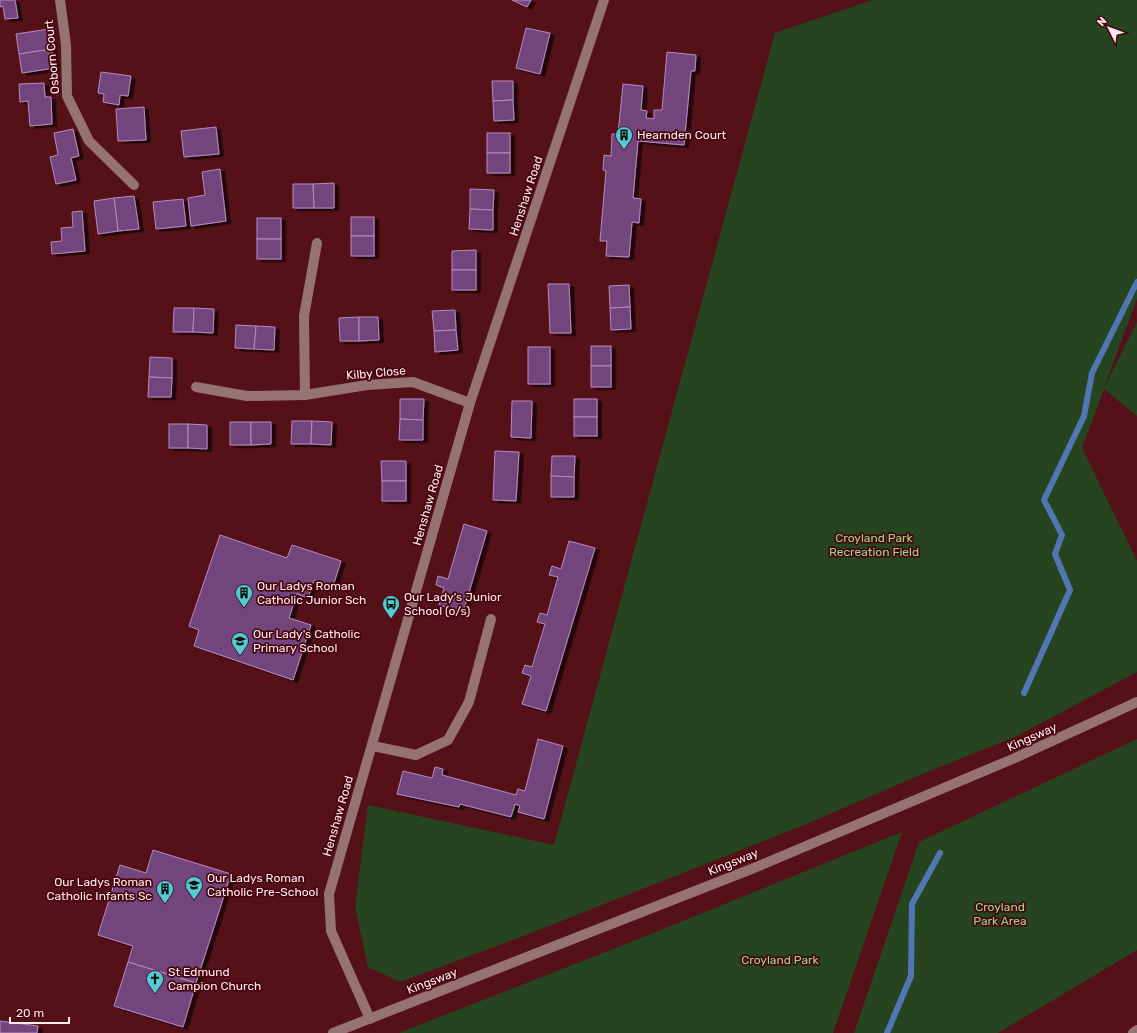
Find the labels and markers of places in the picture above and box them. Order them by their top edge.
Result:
building icon: Hearnden Court [614,125,634,150]
place label: Hearnden Court [637,128,726,142]
place label: Our Ladys Roman Catholic Junior Sch [257,579,366,607]
building icon: Our Ladys Roman Catholic Junior Sch [234,583,254,608]
place label: Our Lady's Junior School (o/s) [404,590,502,618]
bus stop icon: Our Lady's Junior School (o/s) [381,594,401,619]
place label: Our Lady's Catholic Primary School [253,627,360,655]
school or university icon: Our Lady's Catholic Primary School [230,631,250,656]
place label: Our Ladys Roman Catholic Pre-School [207,871,318,899]
place label: Our Ladys Roman Catholic Infants Sc [47,875,152,903]
school or university icon: Our Ladys Roman Catholic Pre-School [184,875,204,900]
building icon: Our Ladys Roman Catholic Infants Sc [155,879,175,904]
place label: St Edmund Campion Church [168,965,261,993]
church icon: St Edmund Campion Church [145,969,165,994]

